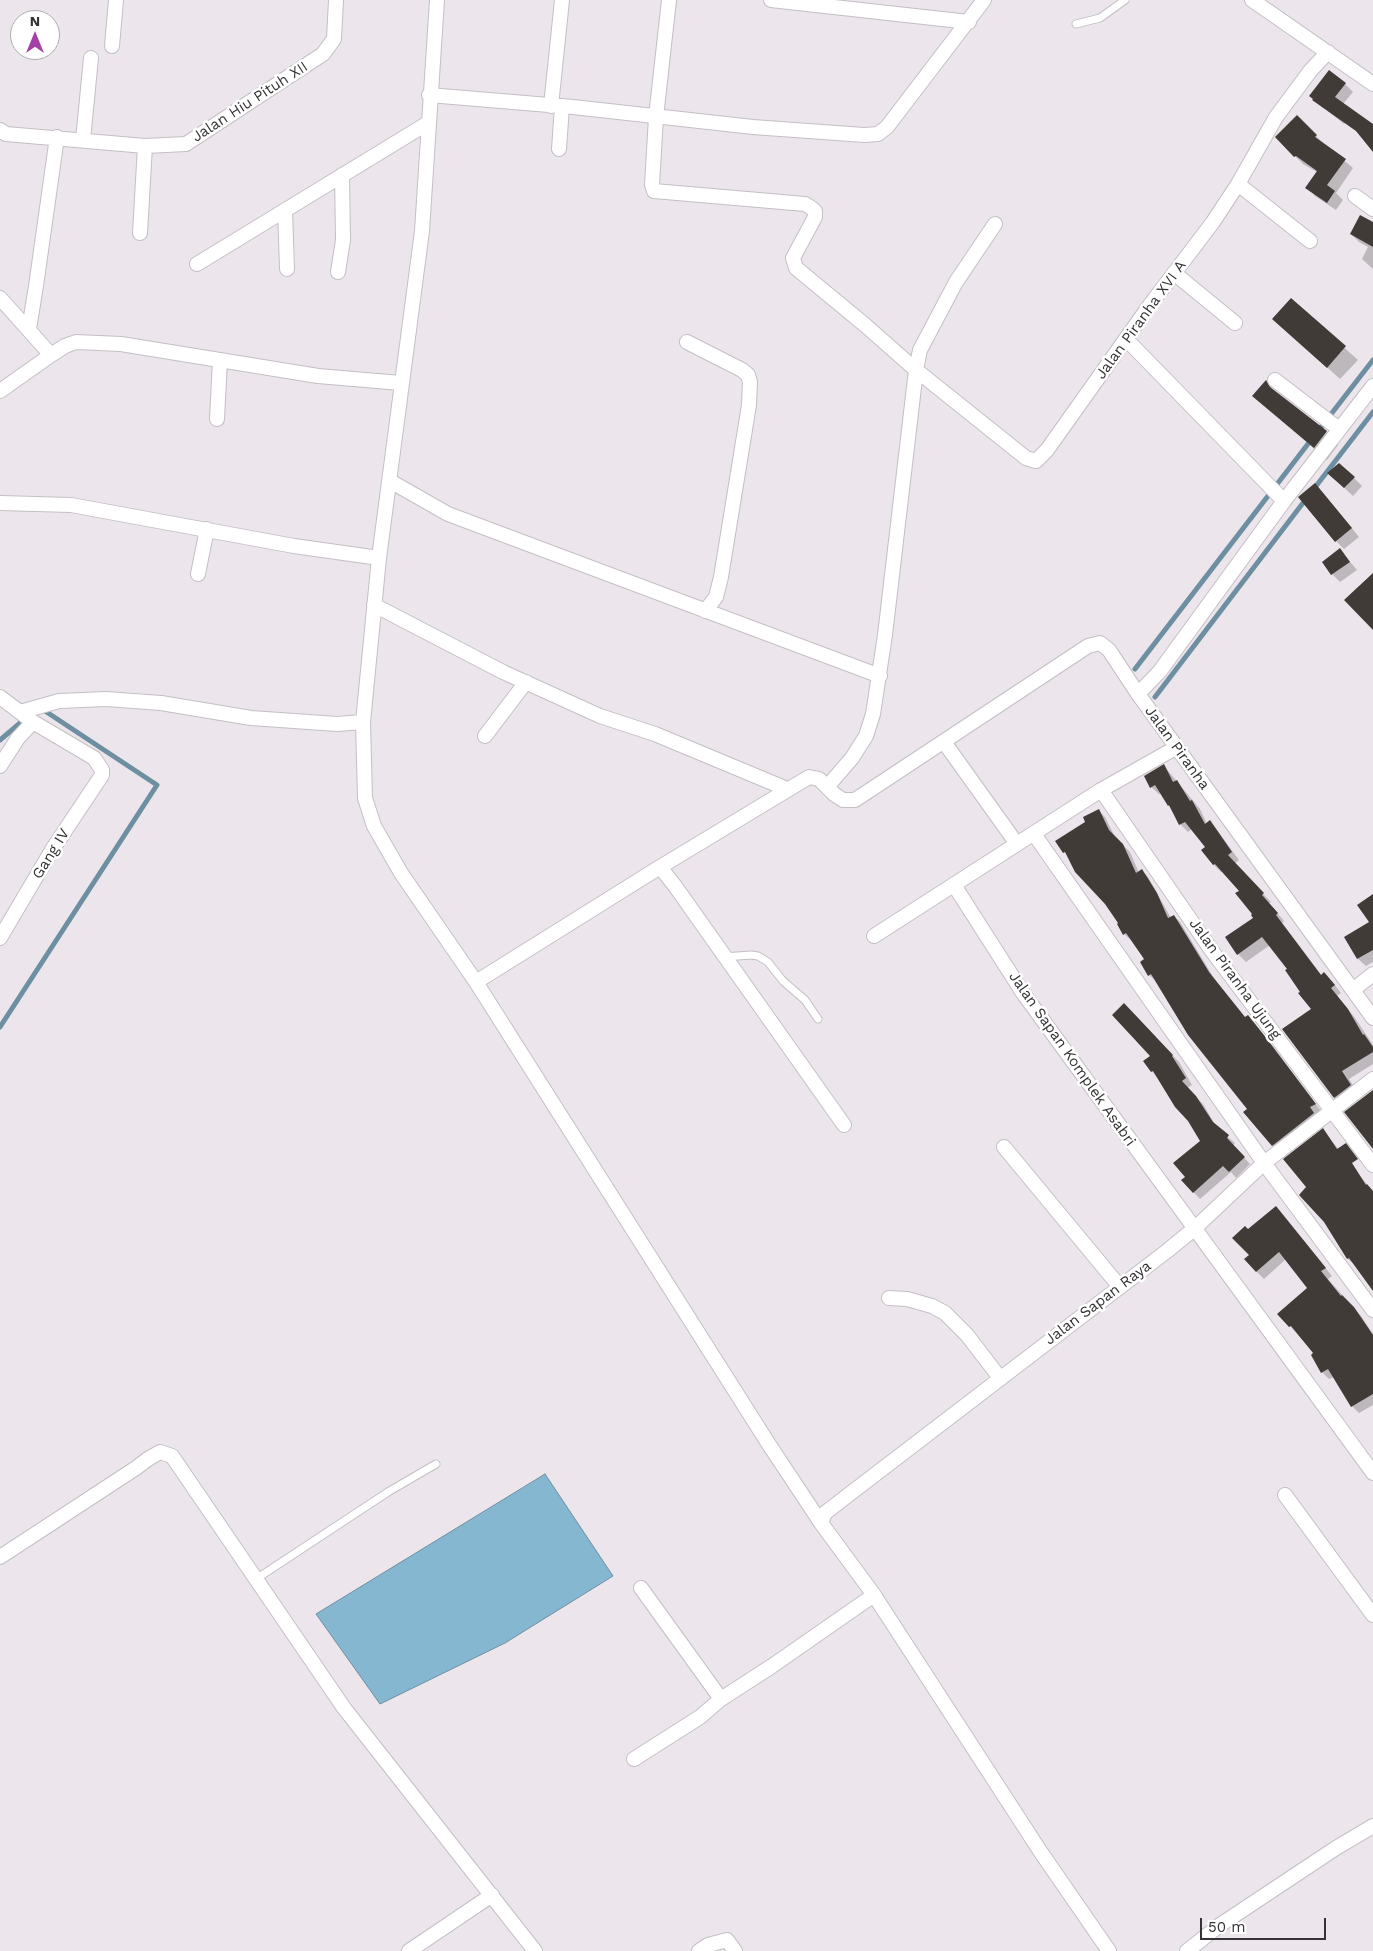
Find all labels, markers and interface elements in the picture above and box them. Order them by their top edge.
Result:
north arrow [10,10,60,60]
text: N [30,13,40,29]
street label: Jalan Hiu Pituh XII [189,58,311,146]
street label: Jalan Piranha XVI A [1092,257,1190,383]
street label: Jalan Piranha [1141,703,1213,793]
street label: Gang IV [29,826,73,882]
street label: Jalan Piranha Ujung [1185,915,1285,1043]
street label: Jalan Sapan Komplek Asabri [1005,968,1139,1150]
street label: Jalan Sapan Raya [1041,1257,1155,1349]
scale bar [1203,1908,1329,1940]
text: 50 m [1208,1918,1245,1936]

